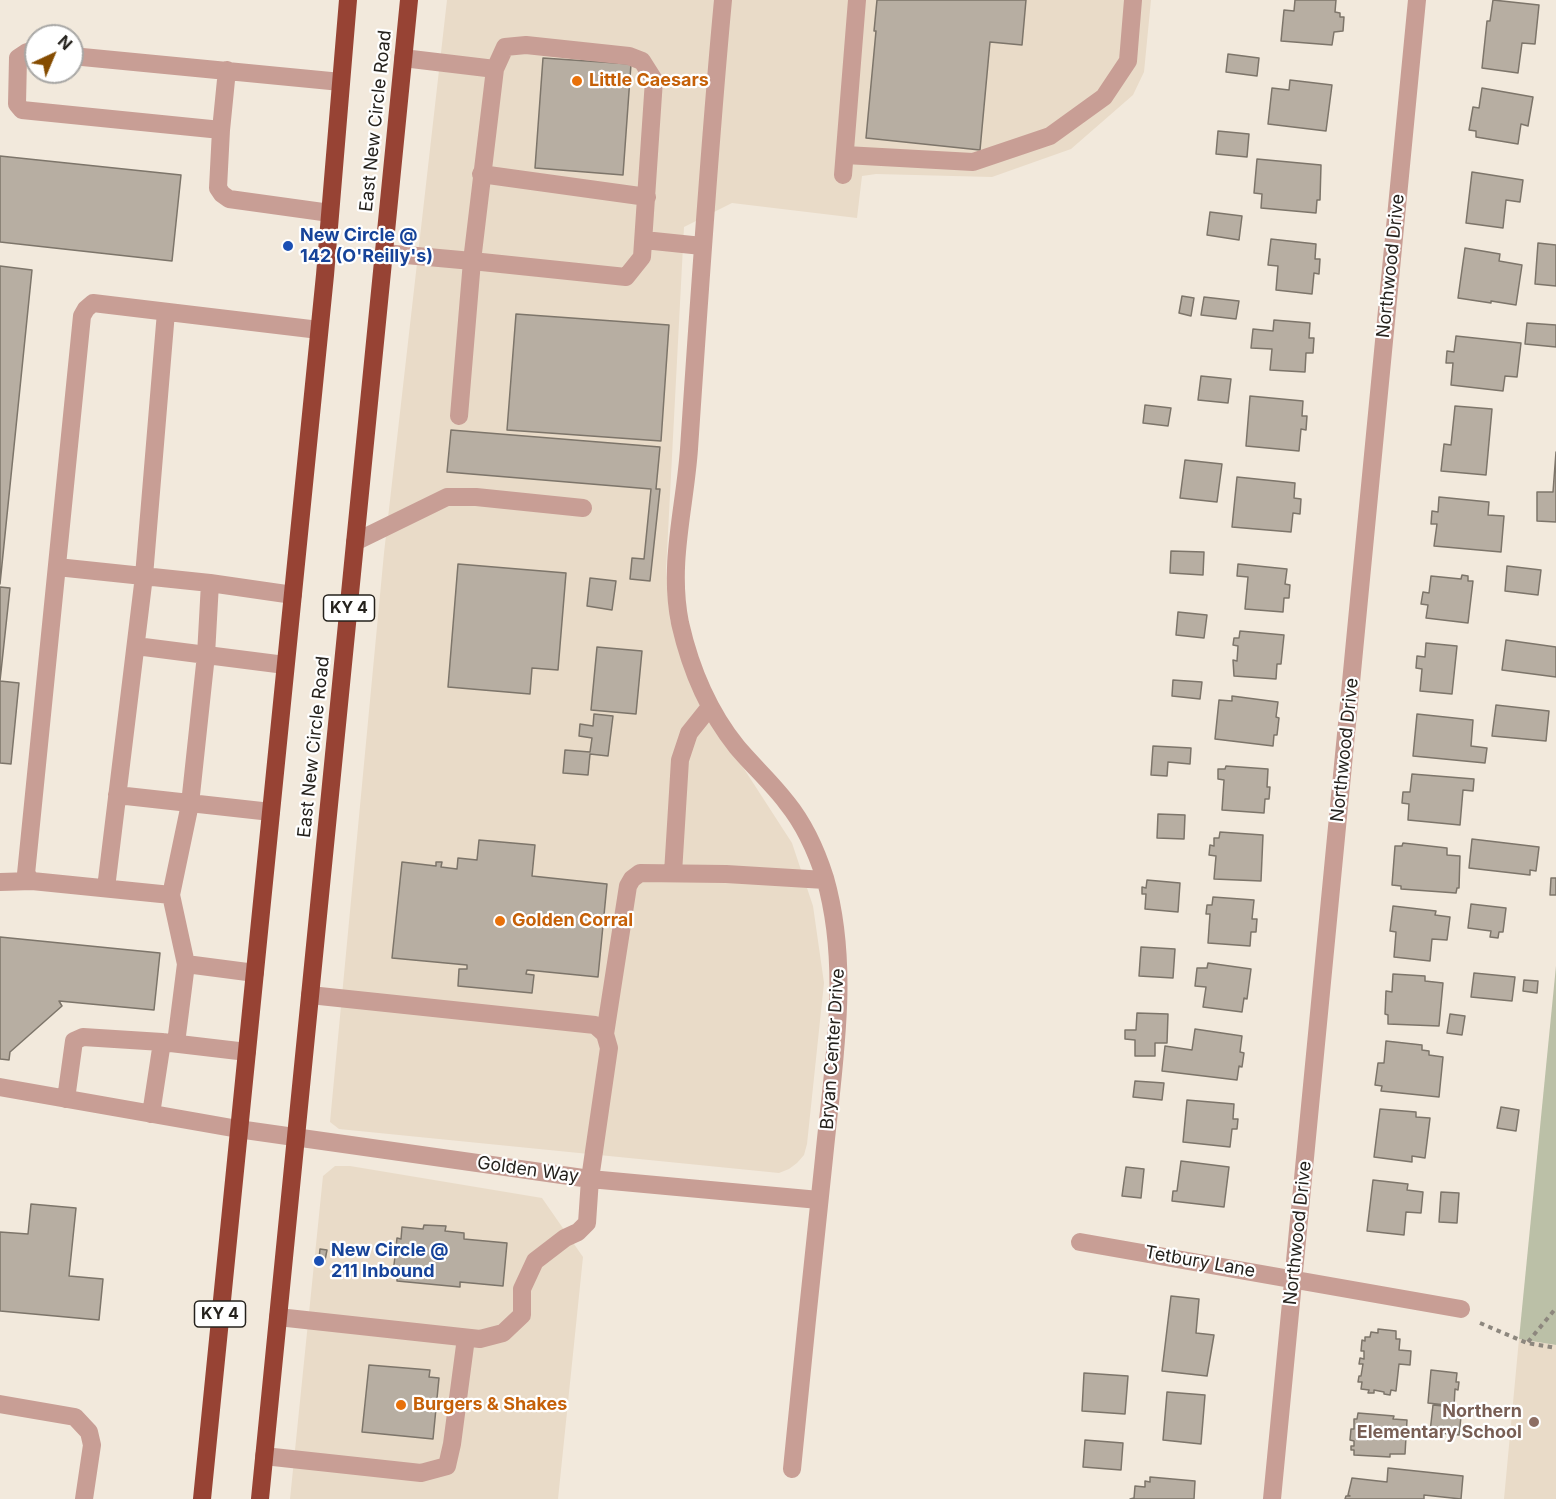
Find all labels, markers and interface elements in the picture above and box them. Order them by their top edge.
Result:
north arrow [24,24,84,84]
street label: East New Circle Road [356,29,396,213]
text: N [54,31,76,54]
place label: Little Caesars [589,70,709,92]
marker: Little Caesars [570,74,584,88]
street label: Northwood Drive [1373,193,1409,339]
place label: New Circle @ 142 (O'Reilly's) [300,225,433,268]
marker: New Circle @ 142 (O'Reilly's) [281,239,295,253]
road number: KY 4 [324,595,374,621]
street label: East New Circle Road [294,655,334,839]
street label: Northwood Drive [1327,677,1363,823]
place label: Golden Corral [512,910,633,932]
marker: Golden Corral [493,914,507,928]
street label: Bryan Center Drive [817,968,849,1130]
street label: Golden Way [476,1152,580,1188]
street label: Northwood Drive [1280,1160,1316,1306]
place label: New Circle @ 211 Inbound [331,1240,449,1282]
street label: Tetbury Lane [1143,1242,1257,1282]
marker: New Circle @ 211 Inbound [312,1254,326,1268]
road number: KY 4 [194,1301,246,1327]
place label: Burgers & Shakes [413,1394,567,1416]
marker: Burgers & Shakes [394,1398,408,1412]
place label: Northern Elementary School [1357,1401,1522,1444]
marker: Northern Elementary School [1527,1415,1541,1429]

